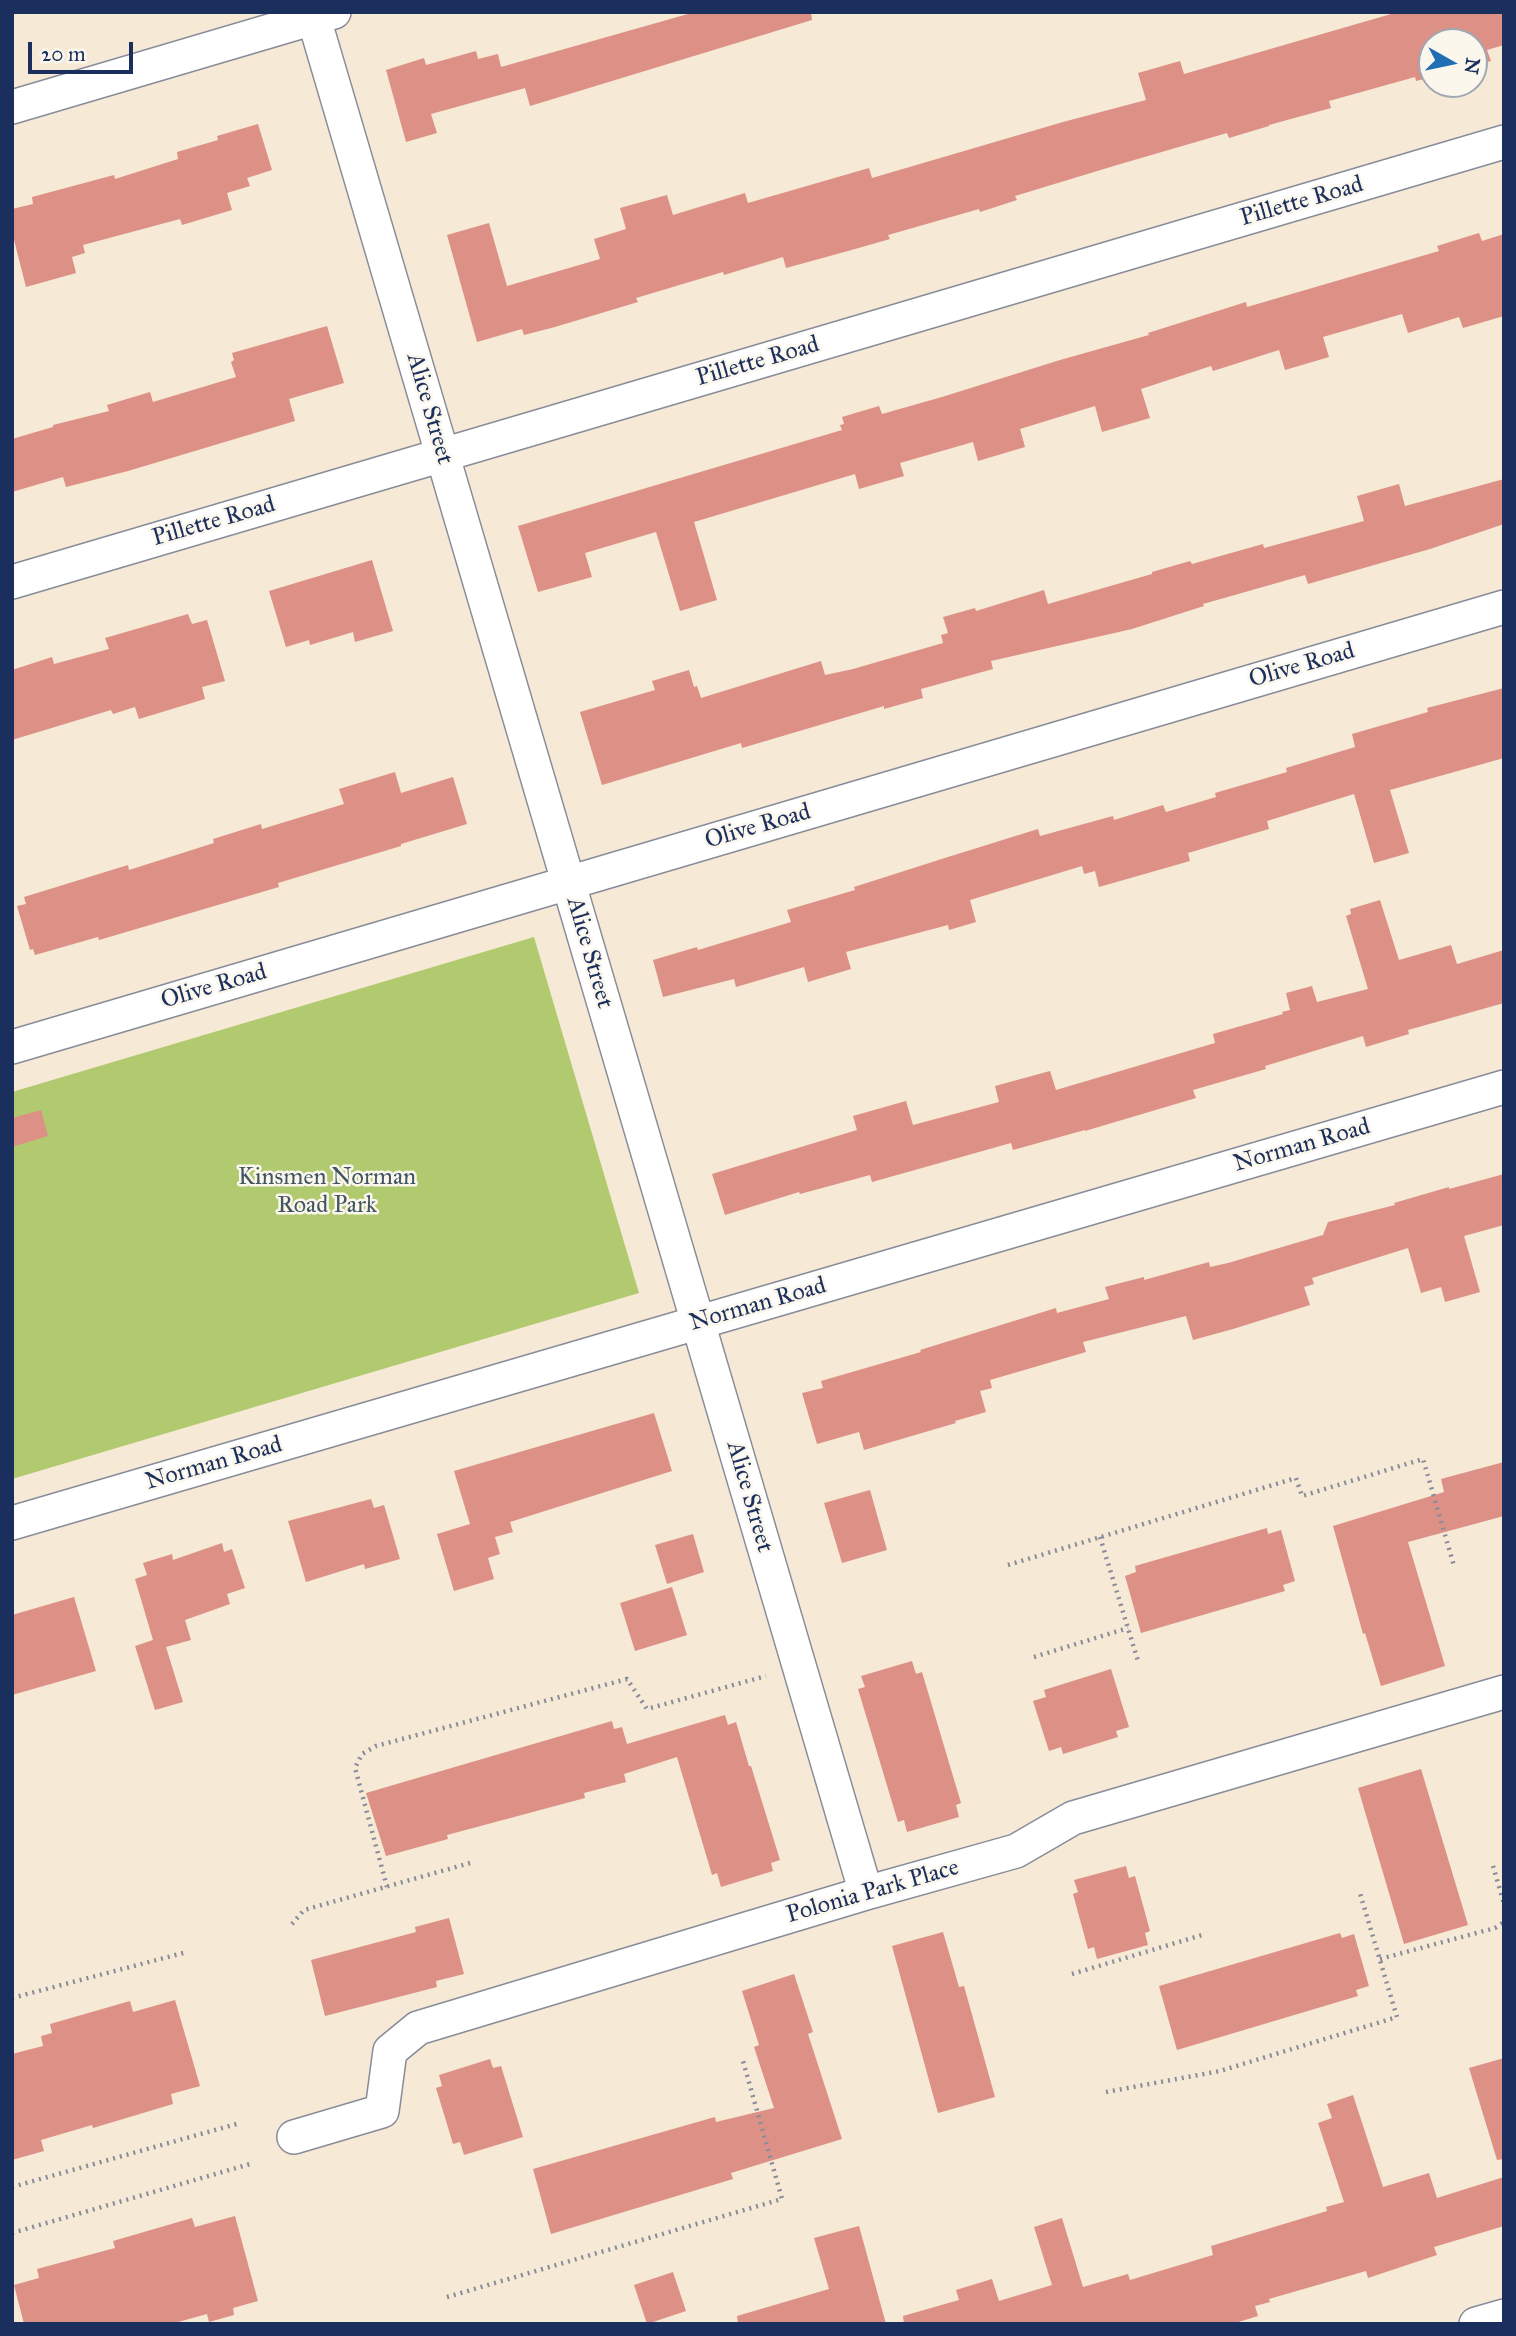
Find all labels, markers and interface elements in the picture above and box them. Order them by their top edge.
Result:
scale bar [32,28,136,72]
north arrow [1418,28,1488,98]
text: 20 m [41,41,86,67]
text: N [1460,56,1485,76]
street label: Pillette Road [1237,171,1367,233]
street label: Pillette Road [693,331,823,393]
street label: Alice Street [399,350,459,468]
street label: Pillette Road [149,491,279,553]
street label: Olive Road [1246,637,1358,695]
street label: Olive Road [702,798,814,856]
street label: Alice Street [559,894,619,1012]
street label: Olive Road [158,958,270,1016]
street label: Norman Road [1230,1113,1374,1179]
park label: Kinsmen Norman Road Park [238,1164,416,1220]
street label: Norman Road [686,1272,830,1338]
street label: Norman Road [142,1431,286,1497]
street label: Alice Street [719,1438,779,1556]
street label: Polonia Park Place [784,1854,962,1930]

